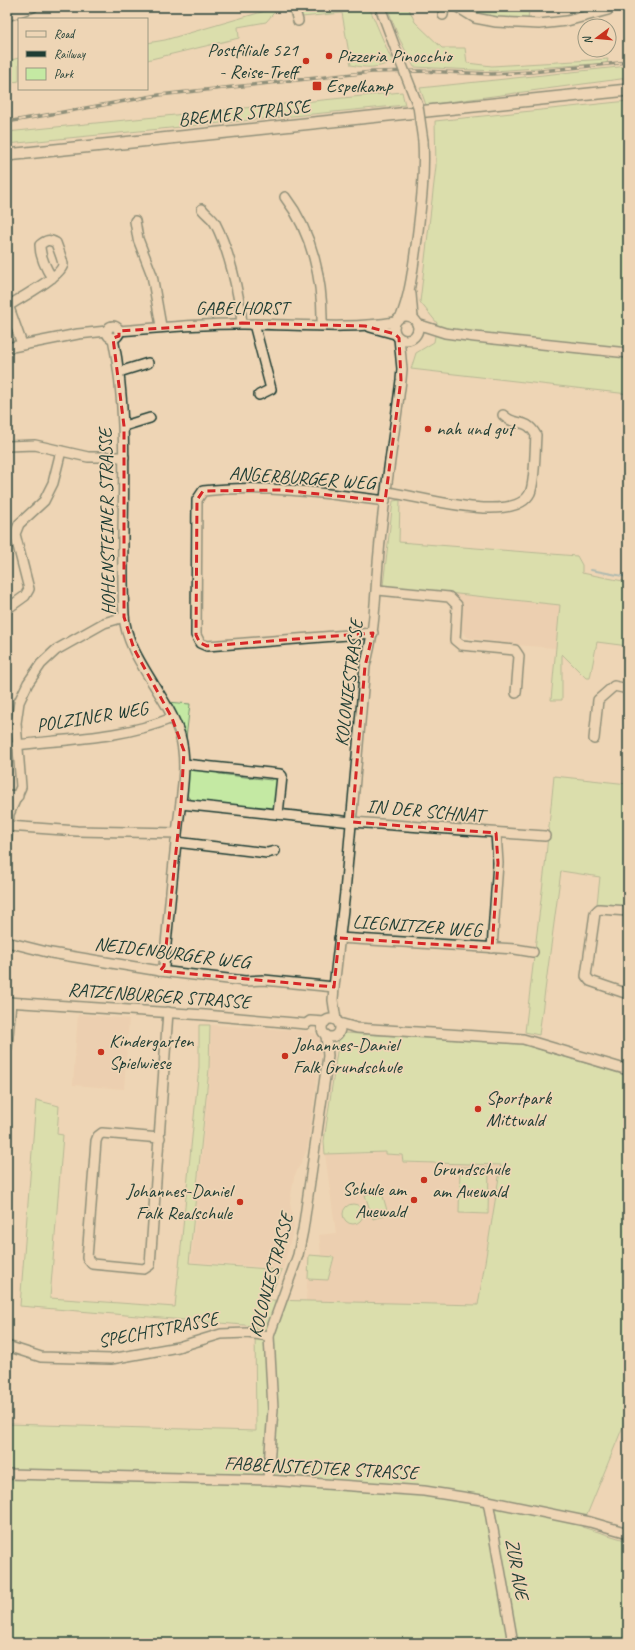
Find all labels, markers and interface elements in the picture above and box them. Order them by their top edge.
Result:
legend [18,18,148,90]
north arrow [577,18,617,58]
text: Road [54,26,76,42]
text: N [579,33,595,46]
place label: Postfiliale 521 - Reise-Treff [207,38,302,84]
place label: Pizzeria Pinocchio [337,44,454,68]
text: Railway [54,46,86,62]
marker: Pizzeria Pinocchio [324,51,334,61]
marker: Postfiliale 521 - Reise-Treff [301,56,311,66]
text: Park [54,66,75,82]
place label: Espelkamp [326,74,394,98]
marker: Espelkamp [311,80,323,92]
street label: BREMER STRASSE [177,94,314,132]
street label: GABELHORST [195,296,293,320]
place label: nah und gut [436,417,516,441]
marker: nah und gut [423,424,433,434]
street label: HOHENSTEINER STRASSE [93,425,121,616]
street label: ANGERBURGER WEG [228,461,378,495]
street label: KOLONIESTRASSE [329,616,369,748]
street label: POLZINER WEG [35,696,152,738]
street label: IN DER SCHNAT [365,794,490,829]
street label: LIEGNITZER WEG [352,910,484,943]
street label: NEIDENBURGER WEG [93,932,253,975]
street label: RATZENBURGER STRASSE [67,978,254,1015]
place label: Kindergarten Spielwiese [109,1029,194,1075]
place label: Johannes-Daniel Falk Grundschule [292,1033,404,1079]
marker: Kindergarten Spielwiese [96,1047,106,1057]
marker: Johannes-Daniel Falk Grundschule [280,1051,290,1061]
place label: Sportpark Mittwald [486,1086,553,1132]
marker: Sportpark Mittwald [473,1104,483,1114]
place label: Grundschule am Auewald [432,1157,511,1203]
marker: Grundschule am Auewald [419,1175,429,1185]
place label: Schule am Auewald [342,1177,409,1223]
place label: Johannes-Daniel Falk Realschule [126,1179,236,1225]
marker: Schule am Auewald [409,1195,419,1205]
marker: Johannes-Daniel Falk Realschule [235,1197,245,1207]
street label: KOLONIESTRASSE [243,1208,300,1340]
street label: SPECHTSTRASSE [96,1306,223,1353]
street label: FABBENSTEDTER STRASSE [224,1451,421,1485]
street label: ZUR AUE [500,1537,535,1604]

